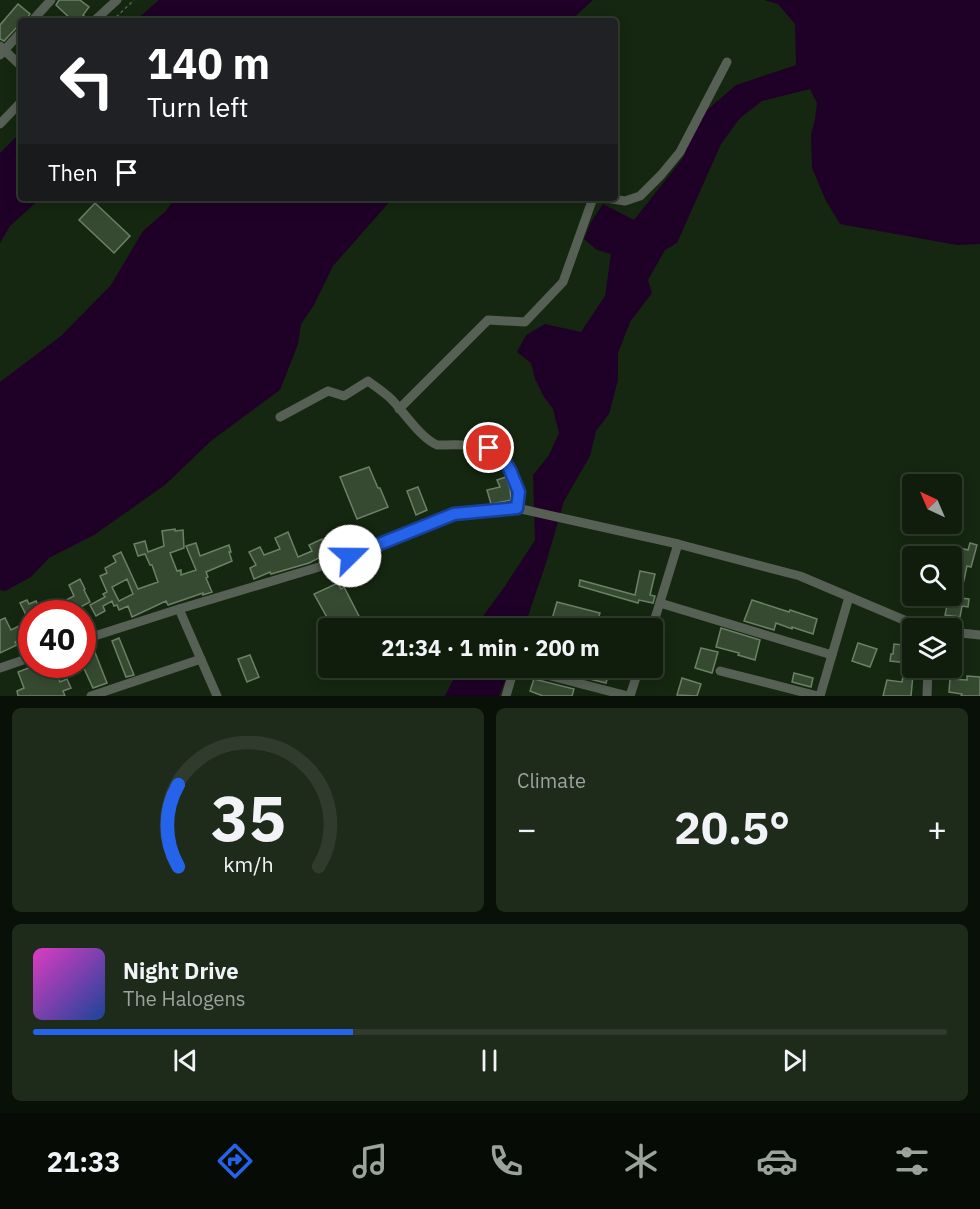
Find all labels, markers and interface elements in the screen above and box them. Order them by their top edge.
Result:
text: 140 m [147,36,270,91]
icon: left [48,42,126,120]
text: Turn left [147,89,248,124]
icon: arrive [110,156,143,189]
text: Then [48,158,98,187]
pin [463,422,514,473]
icon: arrive [472,431,505,464]
north arrow [902,474,962,534]
map controls [902,474,962,678]
position arrow [318,524,382,588]
button: search [902,546,962,606]
speed limit sign: 40 [18,600,96,678]
button: layers [902,618,962,678]
text: 21:34 · 1 min · 200 m [381,633,600,662]
text: Climate [517,767,586,794]
text: 35 [211,777,285,858]
text: 20.5° [674,798,790,856]
text: − [517,807,537,850]
text: + [927,807,947,850]
text: km/h [223,850,273,878]
text: Night Drive [123,956,239,985]
text: The Halogens [123,985,245,1012]
icon: previous [169,1044,202,1077]
icon: pause [473,1044,506,1077]
icon: next [778,1044,811,1077]
icon: directions [214,1140,256,1182]
icon: music [349,1140,391,1182]
icon: phone [485,1140,527,1182]
icon: climate [620,1140,662,1182]
icon: car [756,1140,798,1182]
icon: filters [891,1140,933,1182]
text: 21:33 [47,1144,120,1179]

